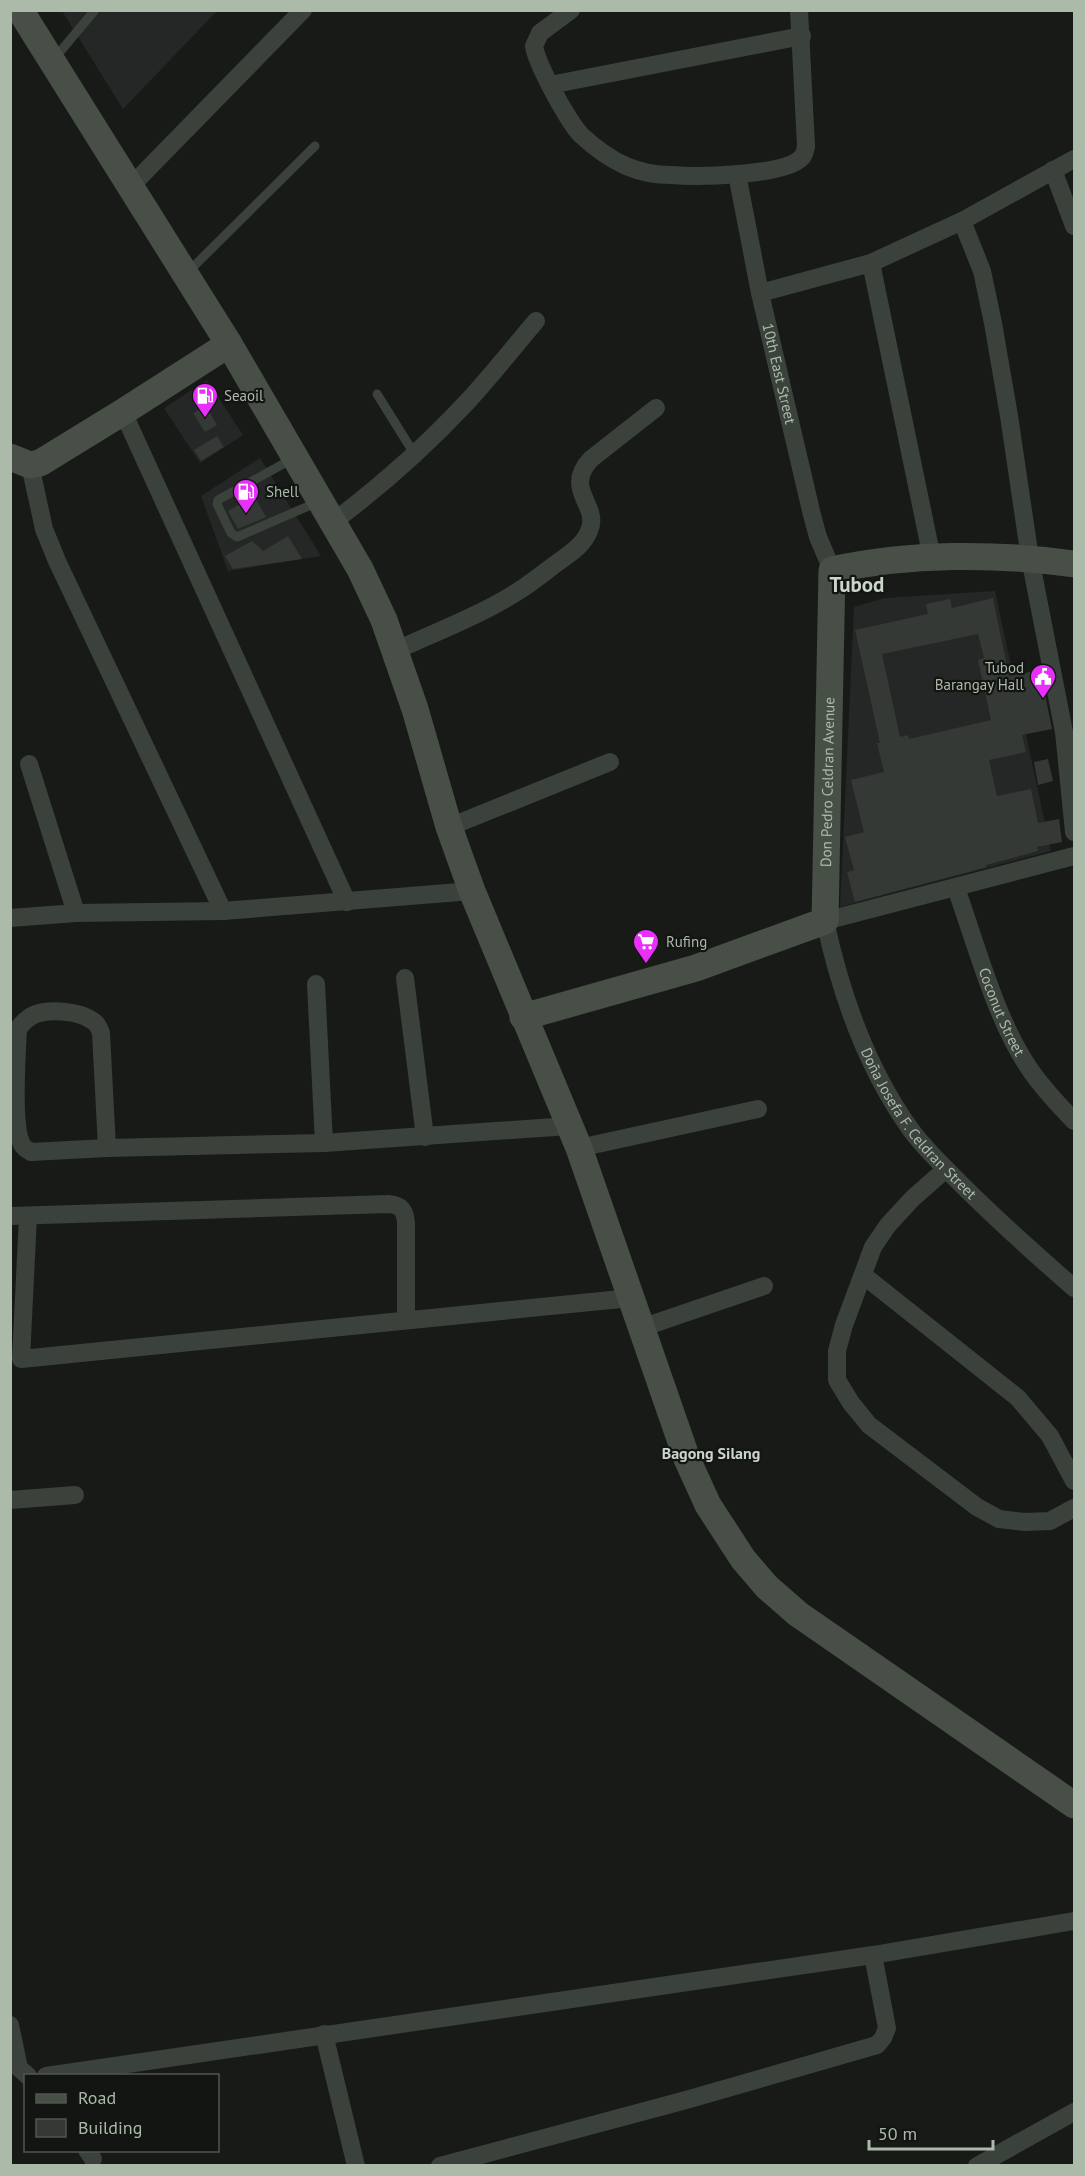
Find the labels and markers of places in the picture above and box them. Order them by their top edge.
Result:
fuel station icon: Seaoil [190,381,220,419]
place label: Seaoil [224,386,264,405]
fuel station icon: Shell [231,477,261,515]
place label: Shell [266,482,299,501]
place label: Tubod Barangay Hall [935,658,1025,694]
public building icon: Tubod Barangay Hall [1028,662,1058,700]
supermarket icon: Rufing [631,927,661,965]
place label: Rufing [666,932,707,951]

